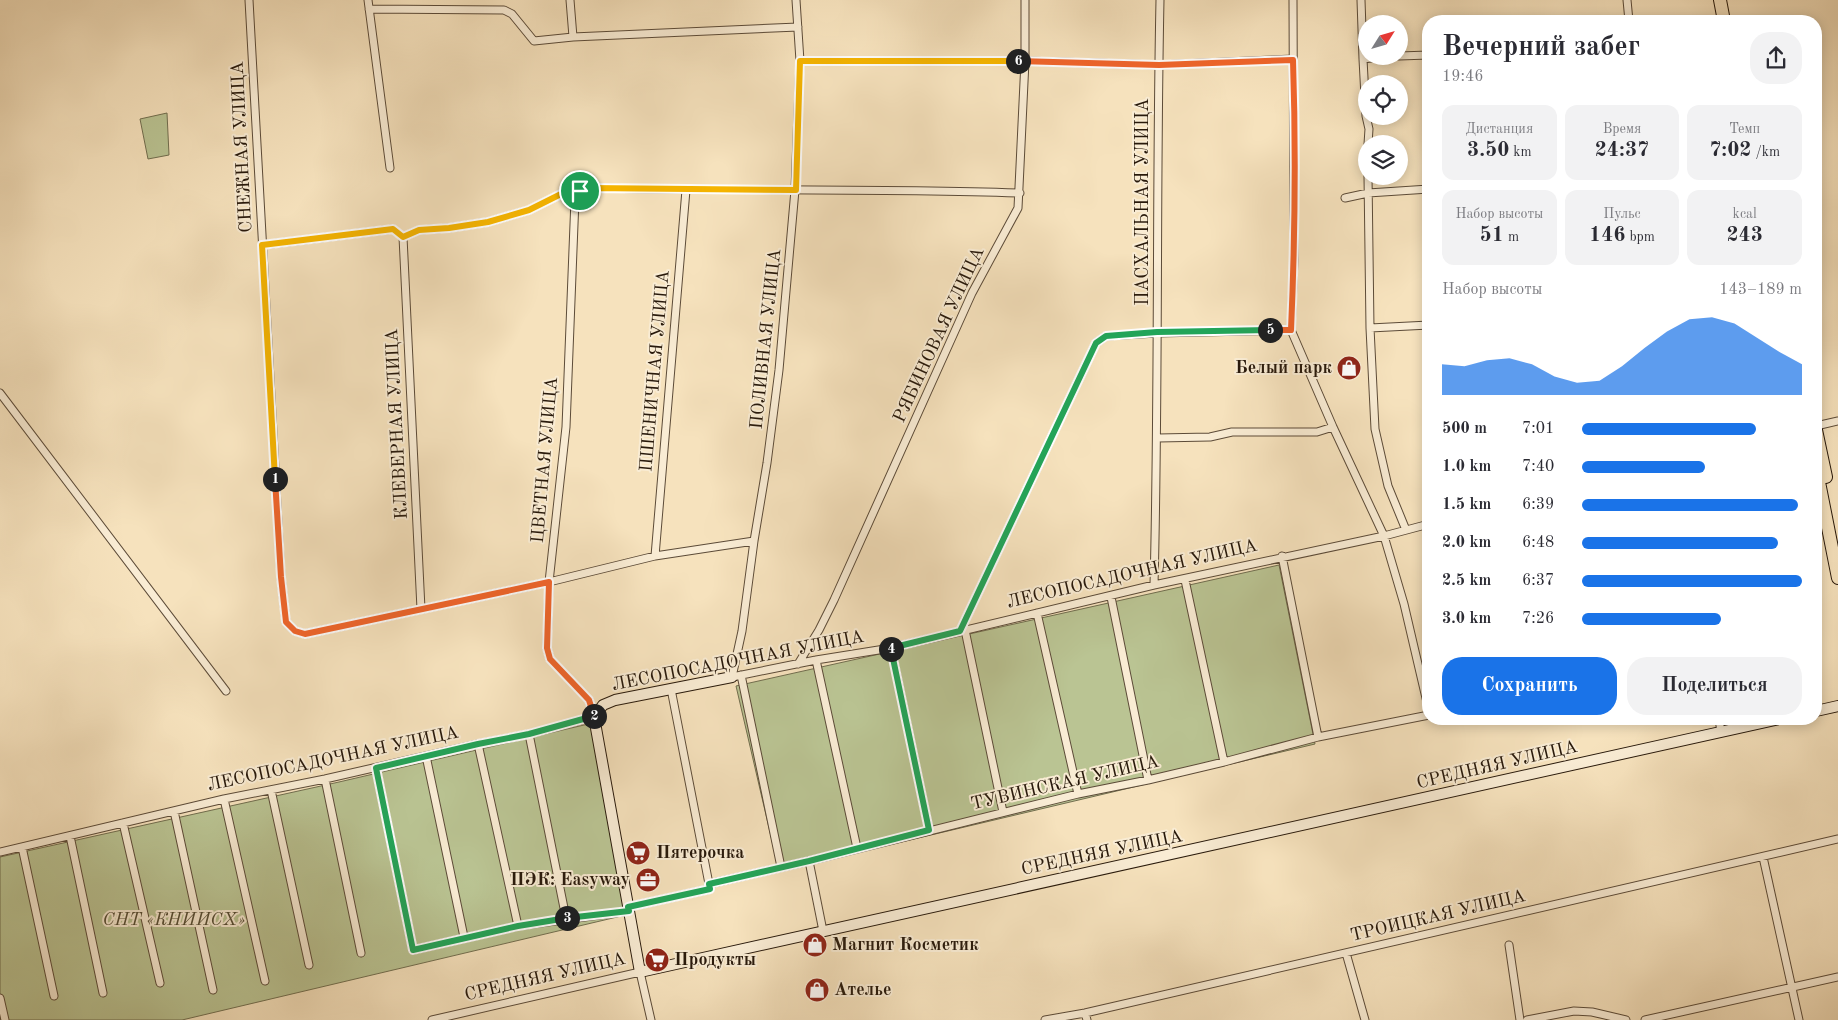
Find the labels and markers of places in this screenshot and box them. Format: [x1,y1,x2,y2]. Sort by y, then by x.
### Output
pin: 6 [1006,48,1030,74]
pin [559,170,601,212]
pin: 5 [1258,318,1282,342]
shop icon: Белый парк [1336,355,1362,381]
place label: Белый парк [1235,359,1333,377]
pin: 1 [262,466,288,492]
pin: 4 [878,636,904,662]
pin: 2 [582,704,606,728]
supermarket icon: Пятерочка [625,840,651,866]
place label: Пятерочка [656,844,744,862]
office icon: ПЭК: Easyway [635,867,661,893]
place label: ПЭК: Easyway [510,871,630,889]
pin: 3 [554,906,580,930]
shop icon: Магнит Косметик [802,932,828,958]
place label: Магнит Косметик [832,936,979,954]
supermarket icon: Продукты [644,947,670,973]
place label: Продукты [674,951,756,969]
shop icon: Ателье [804,977,830,1003]
place label: Ателье [834,981,891,999]

